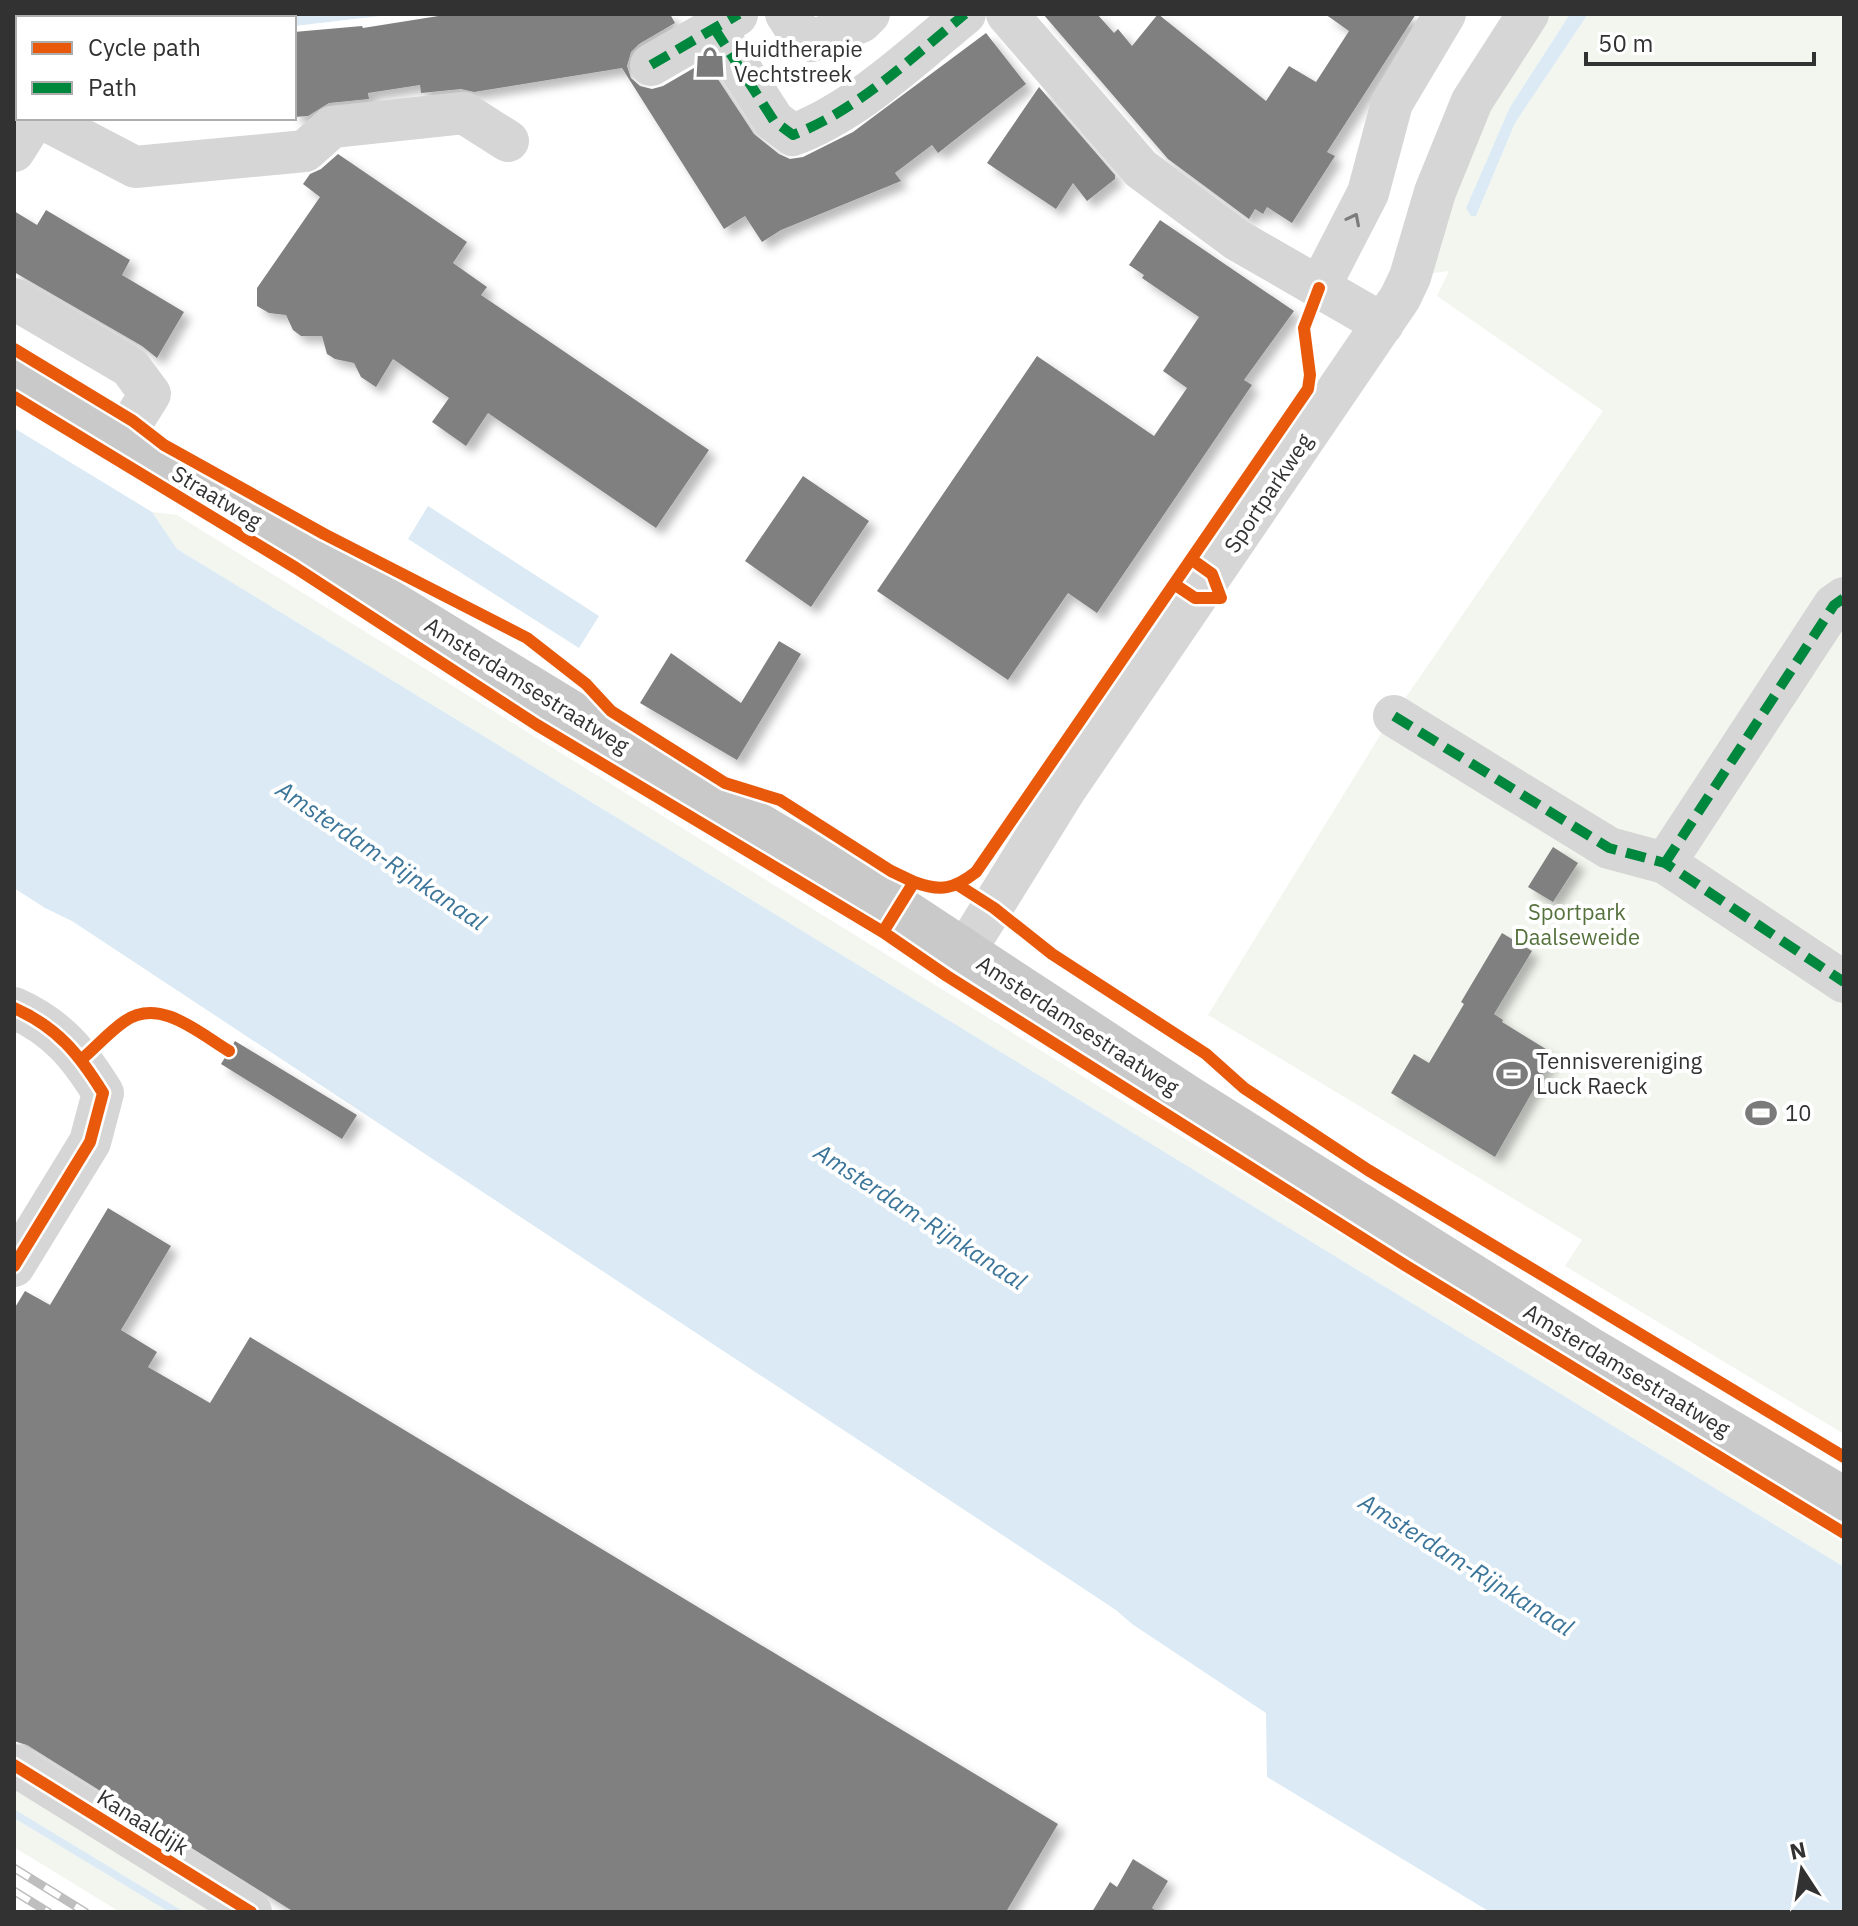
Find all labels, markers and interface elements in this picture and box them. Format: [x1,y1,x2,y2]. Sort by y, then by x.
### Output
legend [16,16,296,120]
scale bar [1586,16,1814,66]
text: 50 m [1598,27,1653,59]
text: Cycle path [88,31,201,63]
place label: Huidtherapie Vechtstreek [734,34,863,88]
shop icon: Huidtherapie Vechtstreek [693,45,727,79]
text: Path [88,71,137,103]
one-way arrow [1345,212,1360,227]
street label: Sportparkweg [1217,427,1319,558]
street label: Straatweg [167,458,268,535]
street label: Amsterdamsestraatweg [420,610,635,760]
water label: Amsterdam-Rijnkanaal [269,772,493,938]
park label: Sportpark Daalseweide [1514,897,1640,951]
street label: Amsterdamsestraatweg [971,948,1185,1101]
place label: Tennisvereniging Luck Raeck [1536,1046,1703,1100]
sports icon: Tennisvereniging Luck Raeck [1495,1057,1529,1091]
sports icon: 10 [1744,1096,1778,1130]
place label: 10 [1785,1098,1811,1127]
water label: Amsterdam-Rijnkanaal [807,1135,1033,1297]
street label: Amsterdamsestraatweg [1519,1296,1736,1443]
water label: Amsterdam-Rijnkanaal [1353,1485,1580,1643]
street label: Kanaaldijk [92,1782,195,1861]
north arrow [1762,1830,1842,1910]
text: N [1787,1834,1809,1866]

